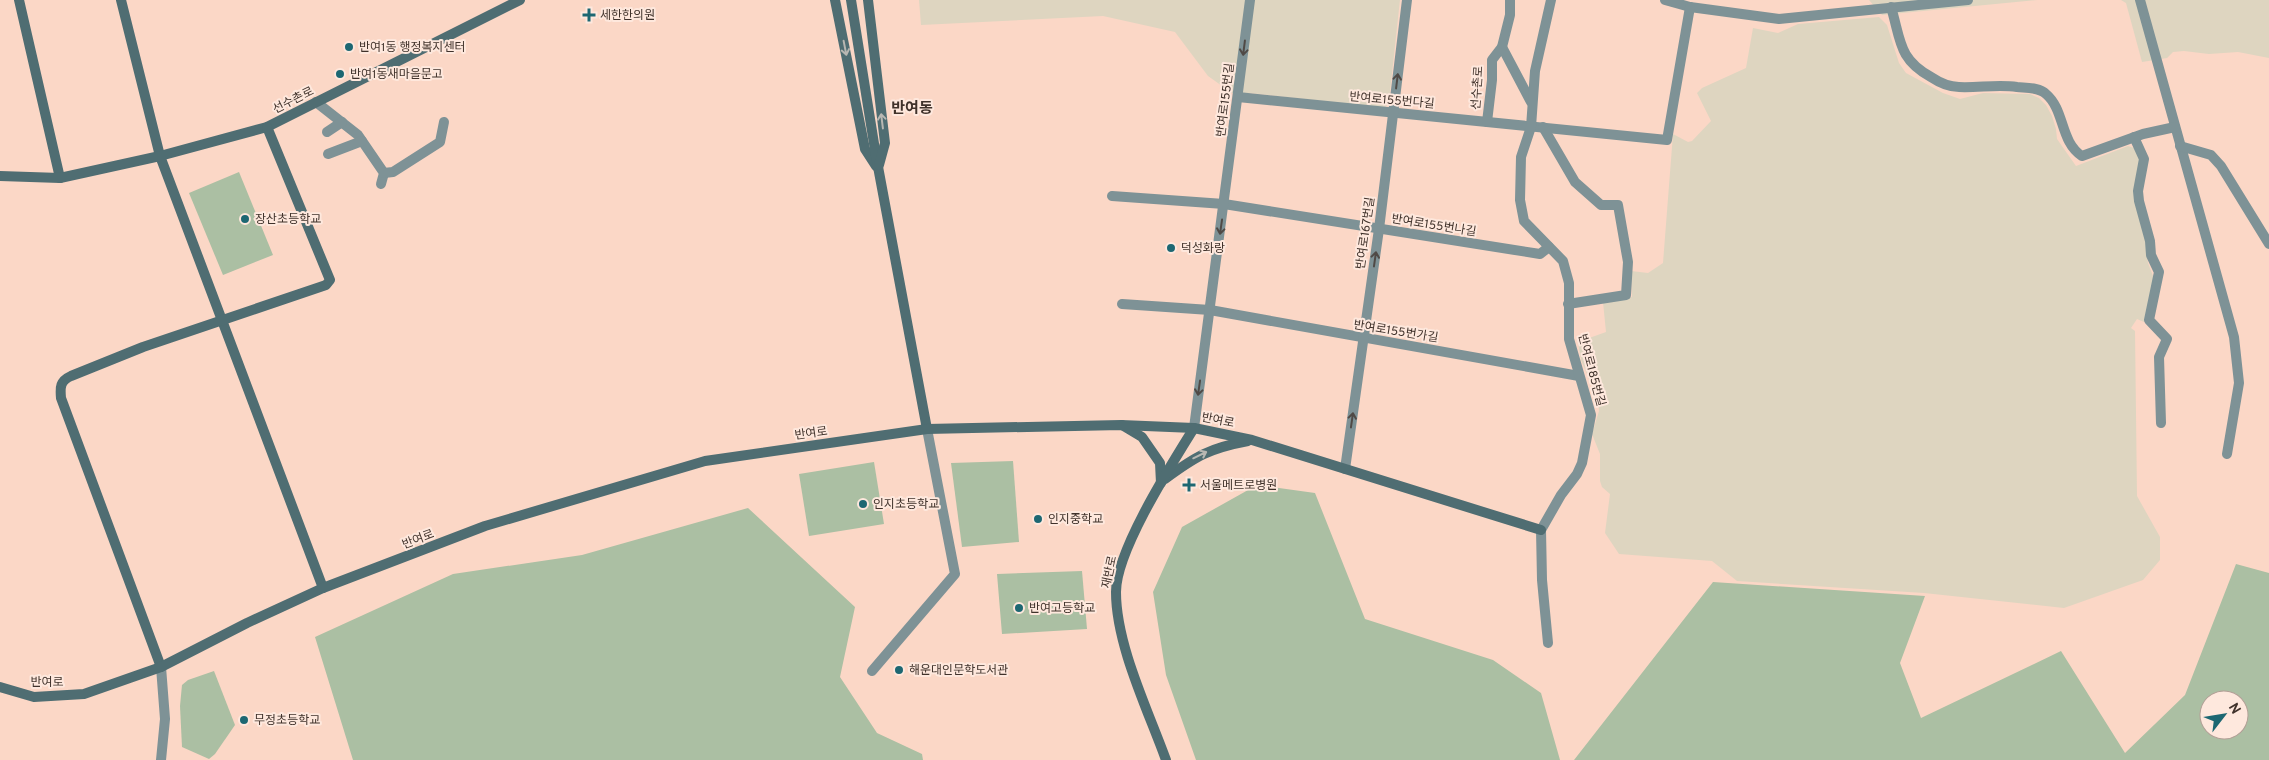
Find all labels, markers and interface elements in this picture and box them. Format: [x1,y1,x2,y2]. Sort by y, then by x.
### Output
marker: 세한한의원 [582,8,596,22]
place label: 세한한의원 [600,8,655,24]
one-way arrow [840,39,850,55]
place label: 반여1동 행정복지센터 [359,40,466,56]
one-way arrow [1239,40,1249,56]
marker: 반여1동 행정복지센터 [343,41,355,53]
street label: 반여로155번길 [1214,62,1238,138]
street label: 선수촌로 [1468,65,1488,111]
place label: 반여1동새마을문고 [350,67,443,83]
marker: 반여1동새마을문고 [334,68,346,80]
one-way arrow [1392,73,1402,89]
street label: 선수촌로 [270,84,317,118]
street label: 반여로155번다길 [1349,89,1435,113]
district label: 반여동 [891,100,933,119]
one-way arrow [877,113,887,129]
street label: 반여로167번길 [1353,196,1379,270]
street label: 반여로155번나길 [1390,211,1477,241]
place label: 장산초등학교 [255,212,321,228]
marker: 장산초등학교 [239,213,251,225]
one-way arrow [1215,219,1225,235]
place label: 덕성화랑 [1181,241,1225,257]
marker: 덕성화랑 [1165,242,1177,254]
one-way arrow [1370,252,1380,268]
street label: 반여로155번가길 [1352,317,1439,347]
street label: 반여로185번길 [1574,332,1608,408]
one-way arrow [1194,380,1204,396]
street label: 반여로 [1200,410,1236,432]
one-way arrow [1347,413,1357,429]
street label: 반여로 [794,424,829,444]
one-way arrow [1192,450,1207,459]
marker: 서울메트로병원 [1182,478,1196,492]
place label: 서울메트로병원 [1200,478,1277,494]
place label: 인지초등학교 [873,497,939,513]
marker: 인지초등학교 [857,498,869,510]
place label: 인지중학교 [1048,512,1103,528]
marker: 인지중학교 [1032,513,1044,525]
street label: 반여로 [400,527,437,553]
street label: 재반로 [1099,554,1121,590]
place label: 반여고등학교 [1029,601,1095,617]
marker: 반여고등학교 [1013,602,1025,614]
place label: 해운대인문학도서관 [909,663,1008,679]
marker: 해운대인문학도서관 [893,664,905,676]
street label: 반여로 [30,675,64,691]
north arrow [2199,690,2249,740]
text: N [2224,700,2244,718]
place label: 무정초등학교 [254,713,320,729]
marker: 무정초등학교 [238,714,250,726]

